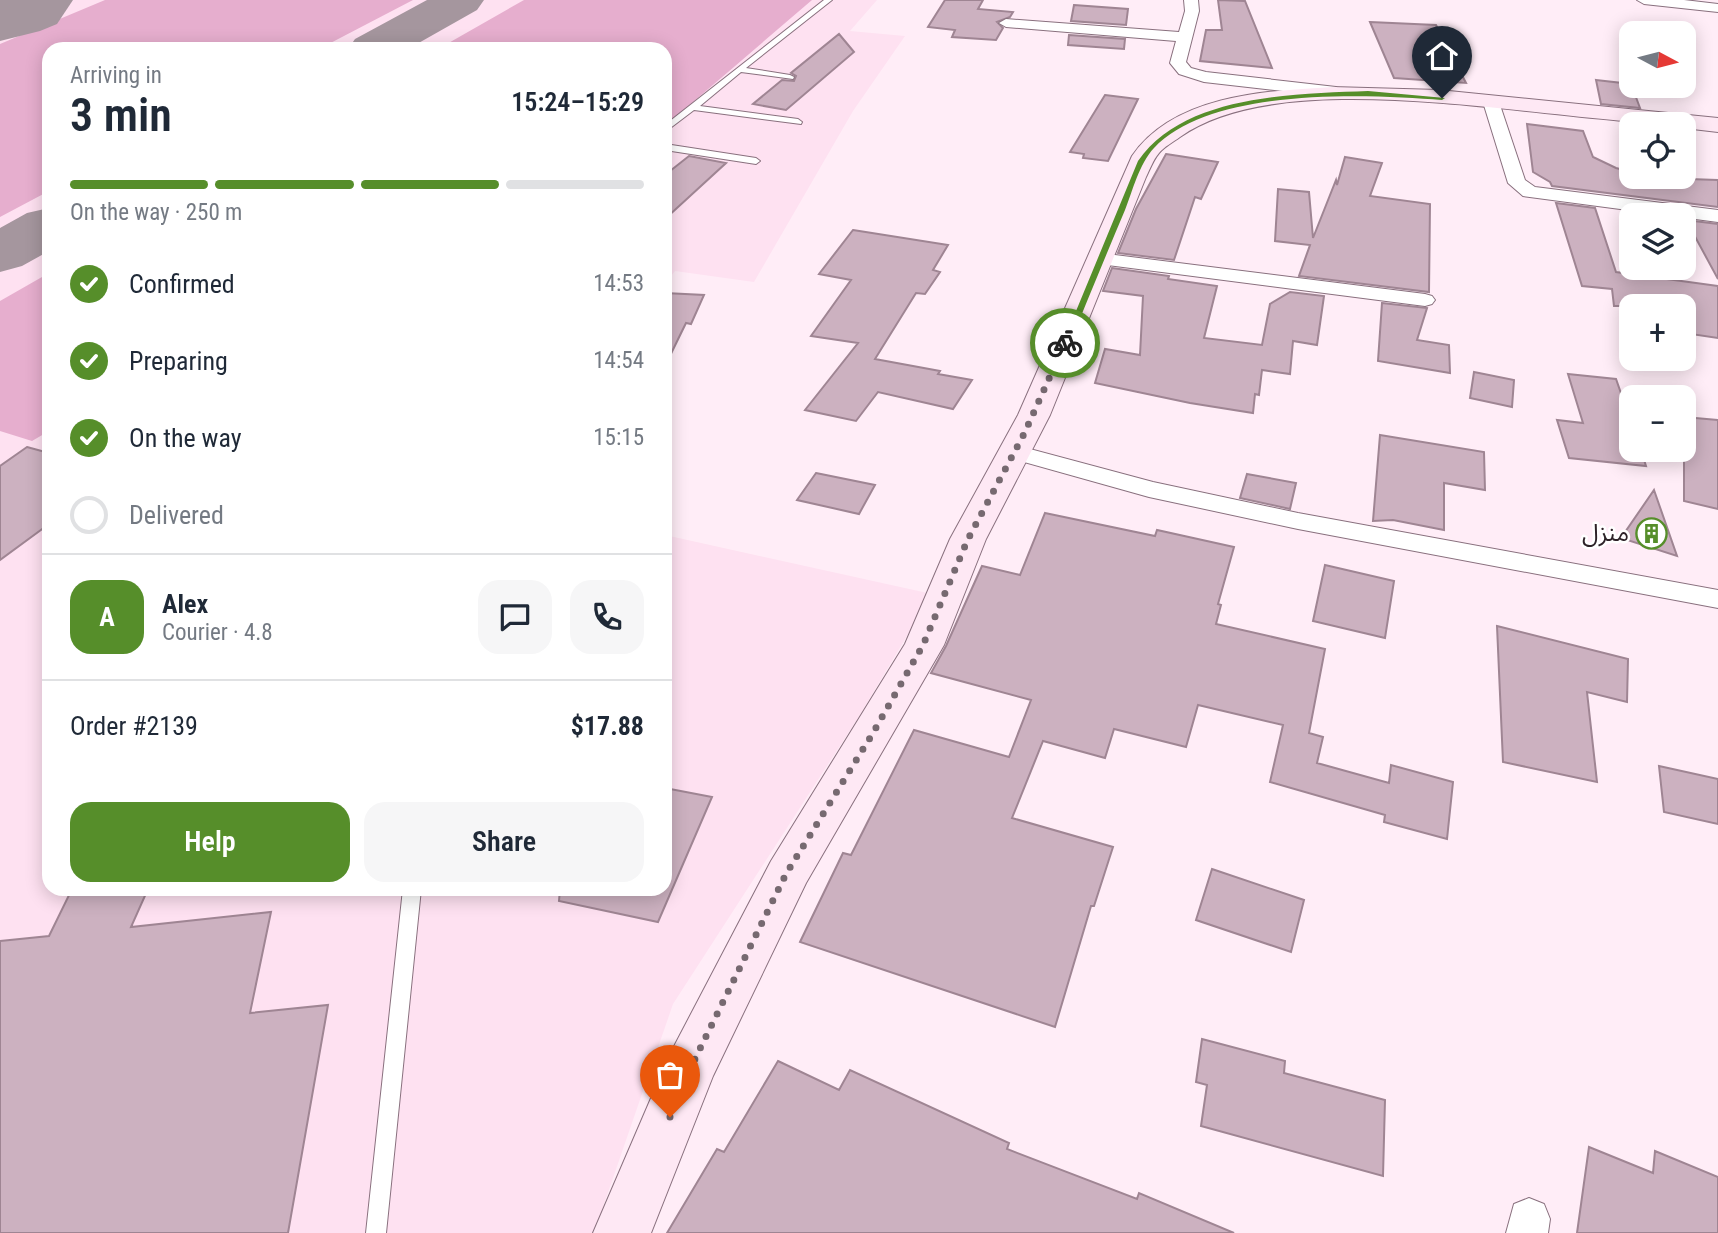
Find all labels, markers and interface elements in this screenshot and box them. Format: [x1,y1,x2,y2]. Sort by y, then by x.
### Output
north arrow [1619,21,1696,98]
map controls [1619,21,1696,462]
pin [1412,26,1472,98]
icon: home [1423,37,1461,75]
text: Arriving in [70,62,162,89]
text: 15:24–15:29 [511,87,644,117]
text: 3 min [70,88,172,142]
button: locate [1619,112,1696,189]
text: On the way · 250 m [70,199,242,226]
button: layers [1619,203,1696,280]
icon: check [70,265,108,303]
text: Confirmed [129,269,235,299]
text: 14:53 [593,270,644,297]
button: + [1619,294,1696,371]
courier [1030,308,1100,378]
icon: bike [1046,324,1084,362]
icon: check [70,342,108,380]
text: Preparing [129,346,228,376]
text: 14:54 [593,347,644,374]
button: − [1619,385,1696,462]
icon: check [70,419,108,457]
text: On the way [129,423,242,453]
text: 15:15 [593,424,644,451]
text: Delivered [129,500,224,530]
building icon: منزل [1635,516,1669,550]
place label: منزل [1582,519,1629,547]
button: chat [478,580,552,654]
button: phone [570,580,644,654]
text: Alex [162,589,208,619]
text: A [99,602,115,632]
text: Courier · 4.8 [162,619,273,646]
text: Order #2139 [70,711,198,741]
text: $17.88 [571,711,644,741]
button: Help [70,802,350,882]
button: Share [364,802,644,882]
pin [640,1045,700,1117]
icon: bag [651,1056,689,1094]

